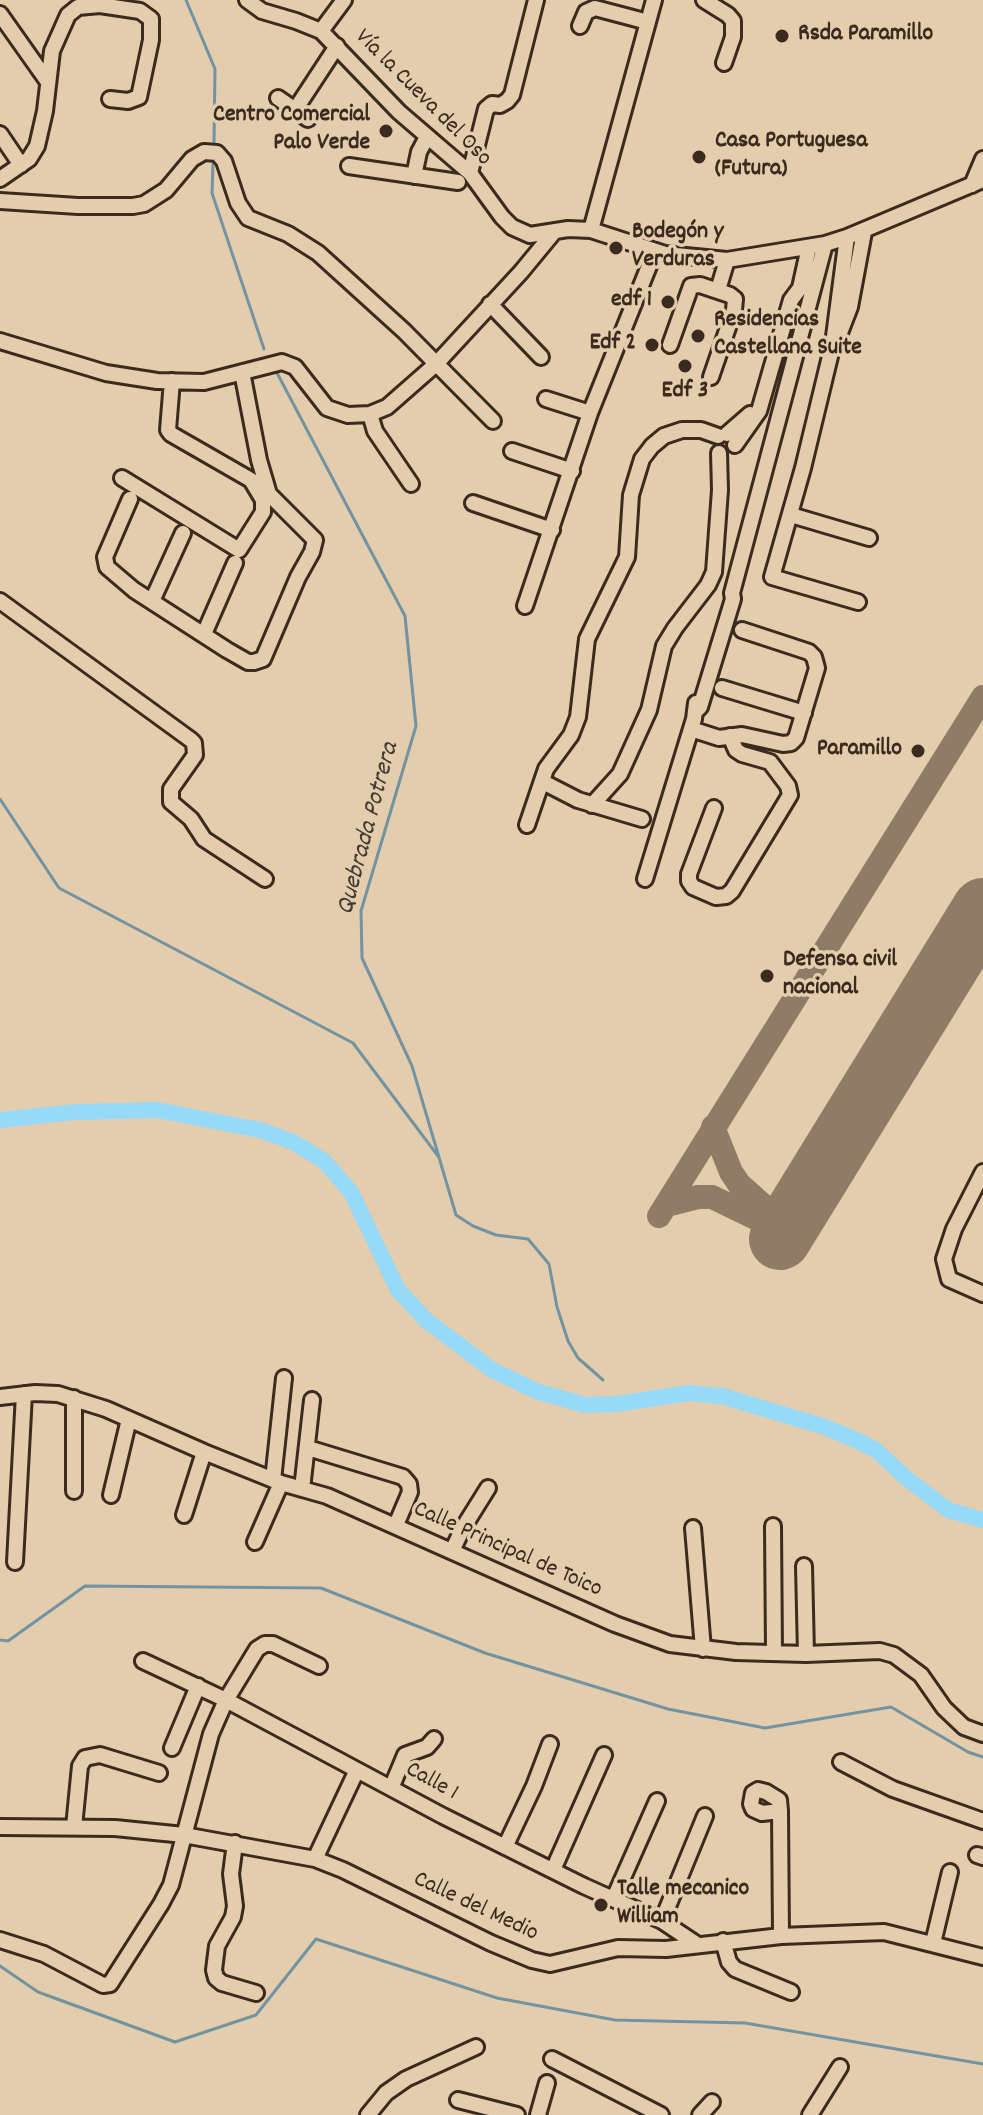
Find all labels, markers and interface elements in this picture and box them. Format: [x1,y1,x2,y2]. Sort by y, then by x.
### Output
place label: Rsda Paramillo [798,22,933,50]
street label: Vía la Cueva del Oso [347,24,497,174]
marker: Rsda Paramillo [773,27,791,45]
place label: Centro Comercial Palo Verde [213,103,370,159]
marker: Centro Comercial Palo Verde [377,122,395,140]
place label: Casa Portuguesa (Futura) [715,129,867,185]
marker: Casa Portuguesa (Futura) [690,148,708,166]
place label: Bodegón y Verduras [632,220,723,276]
marker: Bodegón y Verduras [607,239,625,257]
place label: edf 1 [611,288,652,316]
marker: edf 1 [659,293,677,311]
place label: Residencias Castellana Suite [714,308,862,364]
marker: Residencias Castellana Suite [689,327,707,345]
place label: Edf 2 [589,331,636,359]
marker: Edf 2 [643,336,661,354]
marker: Edf 3 [676,357,694,375]
place label: Edf 3 [662,379,708,407]
place label: Paramillo [817,737,902,765]
water label: Quebrada Potrera [332,739,408,919]
marker: Paramillo [909,742,927,760]
place label: Defensa civil nacional [783,948,897,1004]
marker: Defensa civil nacional [758,967,776,985]
street label: Calle Principal de Toico [408,1496,606,1606]
street label: Calle 1 [400,1757,462,1809]
street label: Calle del Medio [408,1867,542,1949]
place label: Talle mecanico William [617,1877,749,1933]
marker: Talle mecanico William [592,1896,610,1914]

